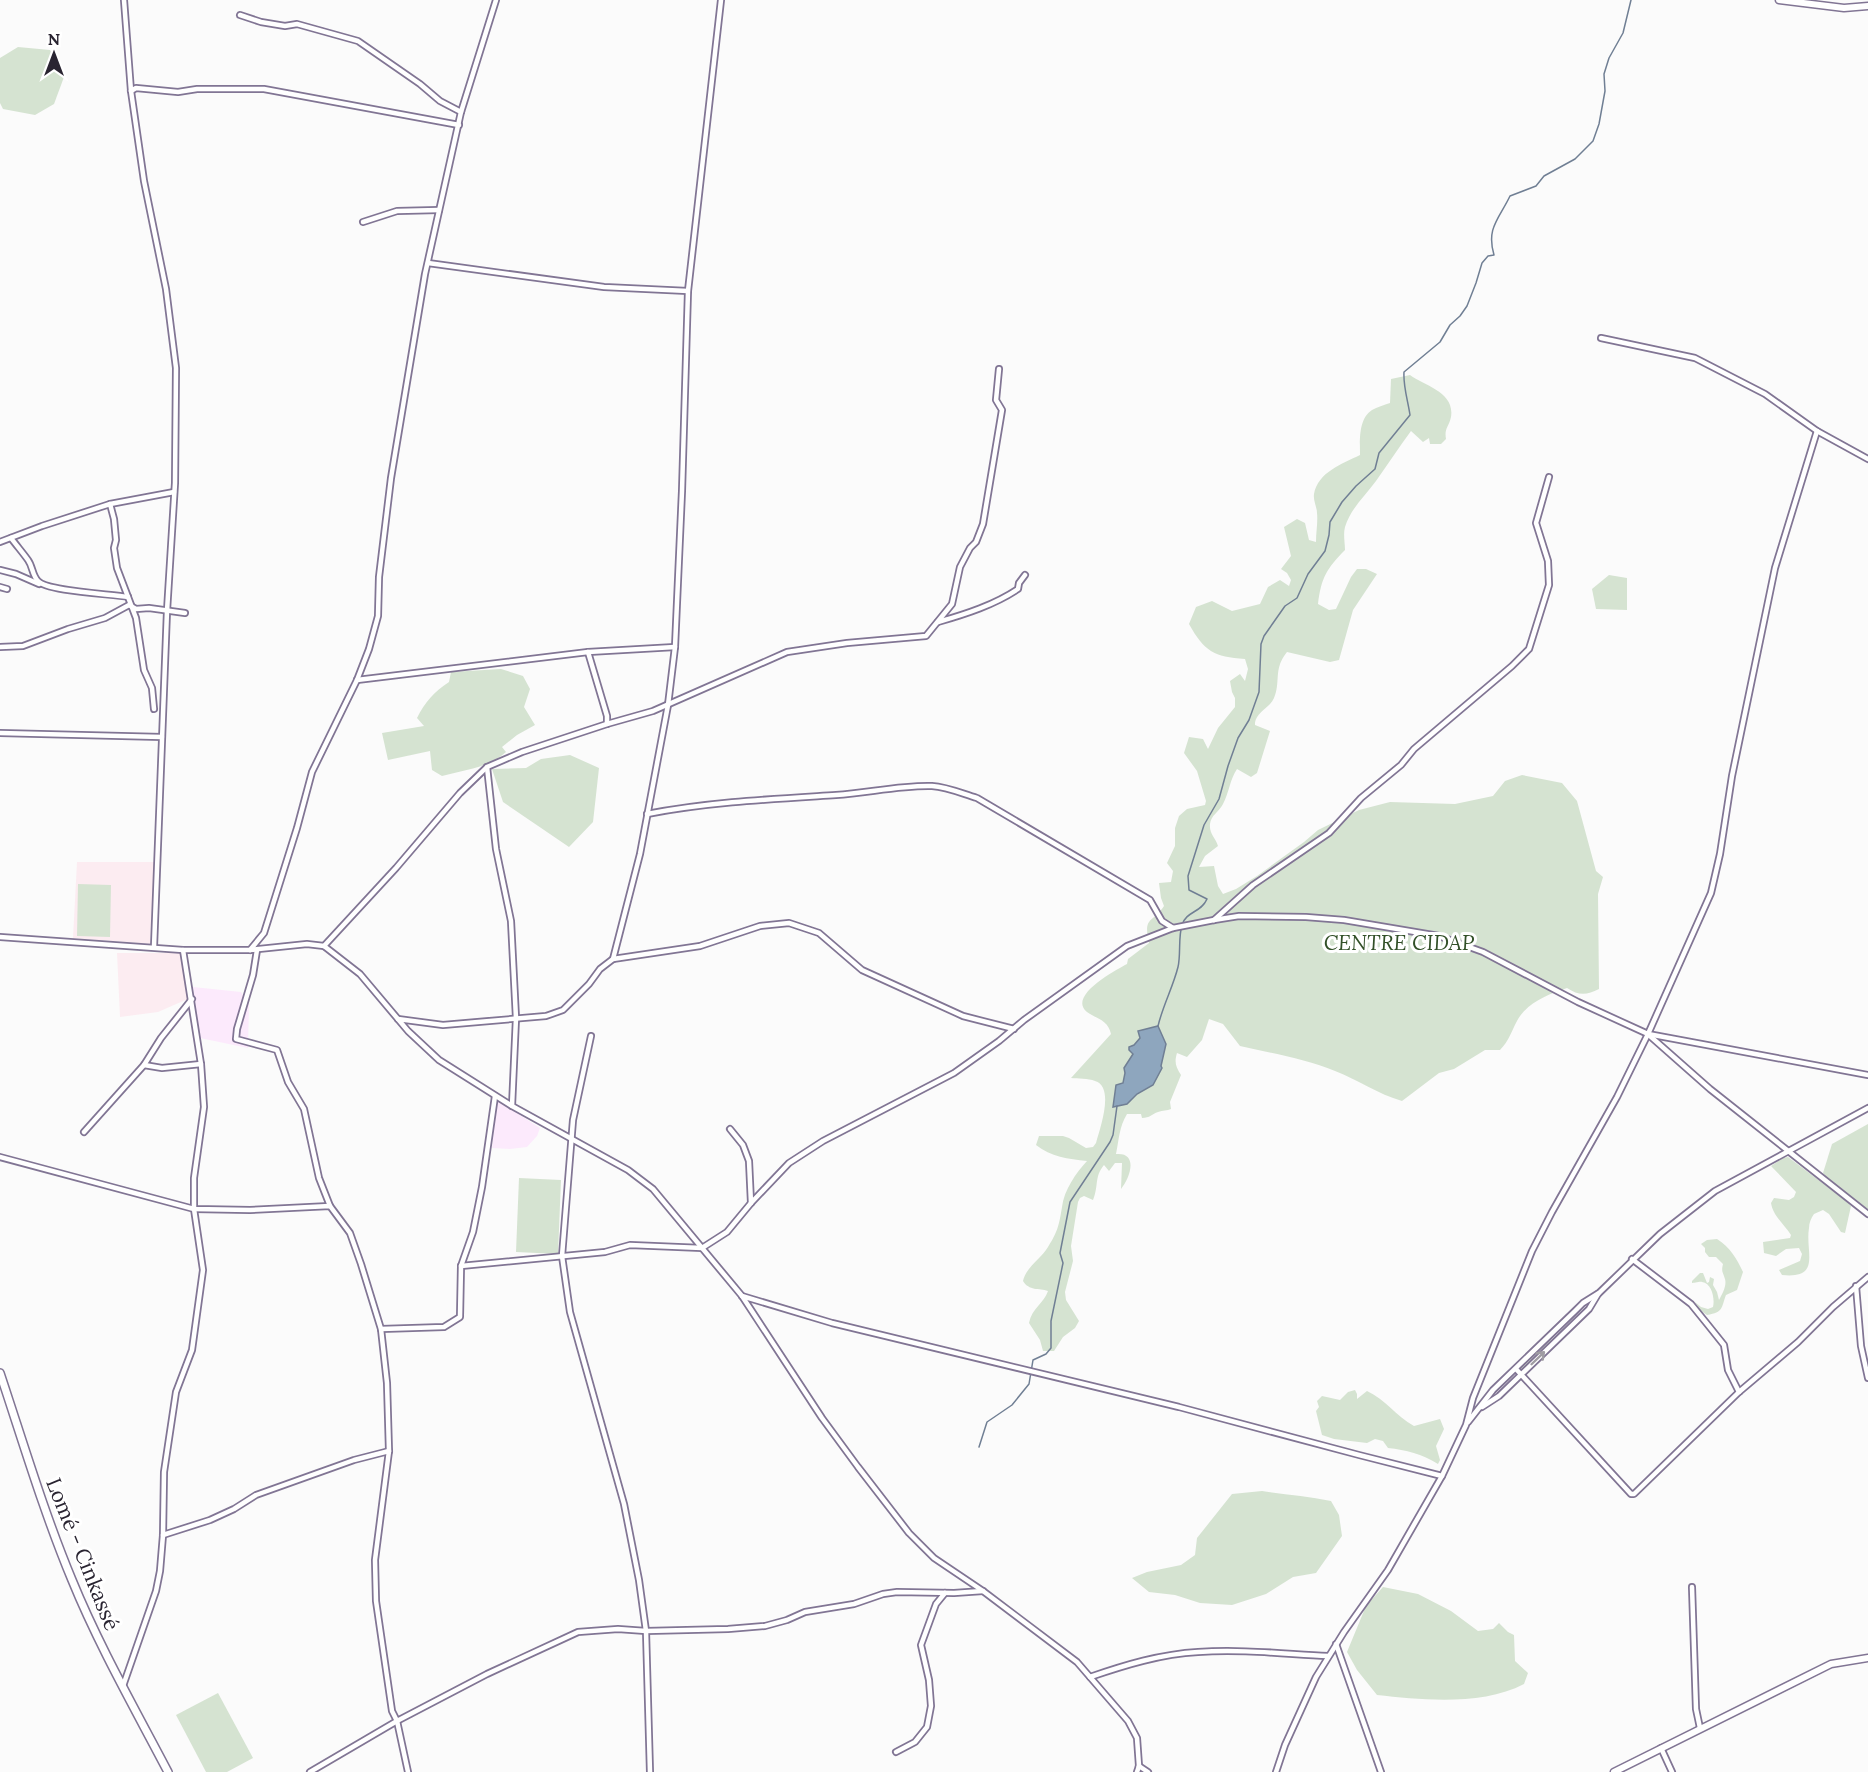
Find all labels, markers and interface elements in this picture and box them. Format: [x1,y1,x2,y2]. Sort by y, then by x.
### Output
north arrow [24,24,84,84]
text: N [48,29,60,49]
park label: CENTRE CIDAP [1324,929,1475,956]
one-way arrow [1531,1351,1546,1365]
street label: Lomé - Cinkassé [40,1474,126,1634]

